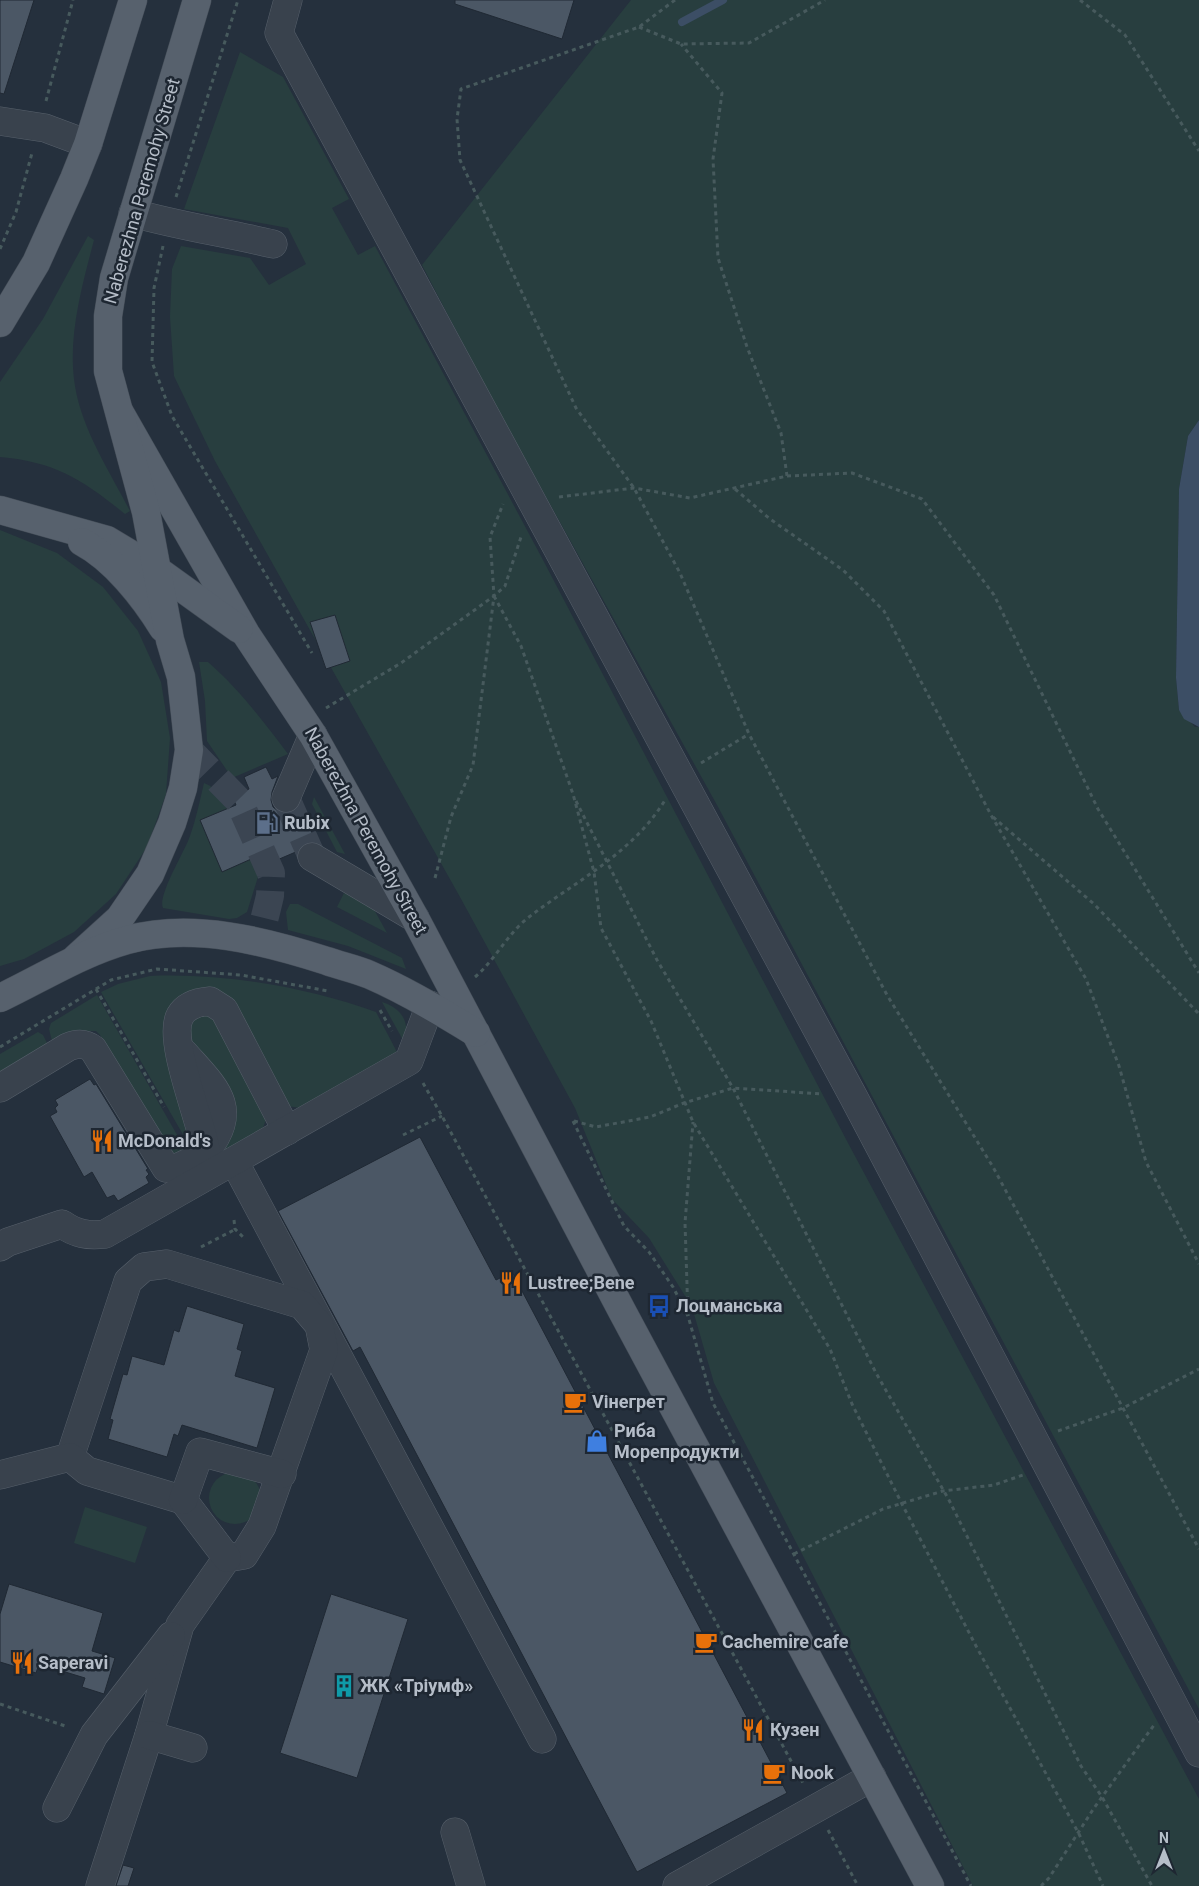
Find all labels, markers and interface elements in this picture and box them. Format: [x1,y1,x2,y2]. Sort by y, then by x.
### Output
street label: Naberezhna Peremohy Street [99,76,184,306]
street label: Naberezhna Peremohy Street [301,724,432,938]
fuel station icon: Rubix [254,810,280,836]
place label: Rubix [284,812,331,833]
restaurant icon: McDonald's [89,1128,115,1154]
place label: McDonald's [118,1130,211,1151]
restaurant icon: Lustree;Bene [498,1270,524,1296]
place label: Lustree;Bene [528,1272,635,1293]
bus stop icon: Лоцманська [646,1293,672,1319]
place label: Лоцманська [676,1295,783,1316]
cafe icon: Vінегрет [562,1389,588,1415]
place label: Vінегрет [592,1391,665,1412]
place label: Риба Морепродукти [614,1420,740,1462]
shop icon: Риба Морепродукти [584,1428,610,1454]
cafe icon: Cachemire cafe [693,1629,719,1655]
place label: Cachemire cafe [722,1631,849,1652]
restaurant icon: Saperavi [9,1650,35,1676]
place label: Saperavi [38,1652,108,1673]
building icon: ЖК «Тріумф» [331,1673,357,1699]
place label: ЖК «Тріумф» [360,1675,473,1696]
restaurant icon: Кузен [740,1717,766,1743]
place label: Кузен [770,1719,820,1740]
cafe icon: Nook [761,1760,787,1786]
place label: Nook [791,1762,834,1783]
north arrow [1139,1826,1189,1876]
text: N [1159,1830,1169,1846]

